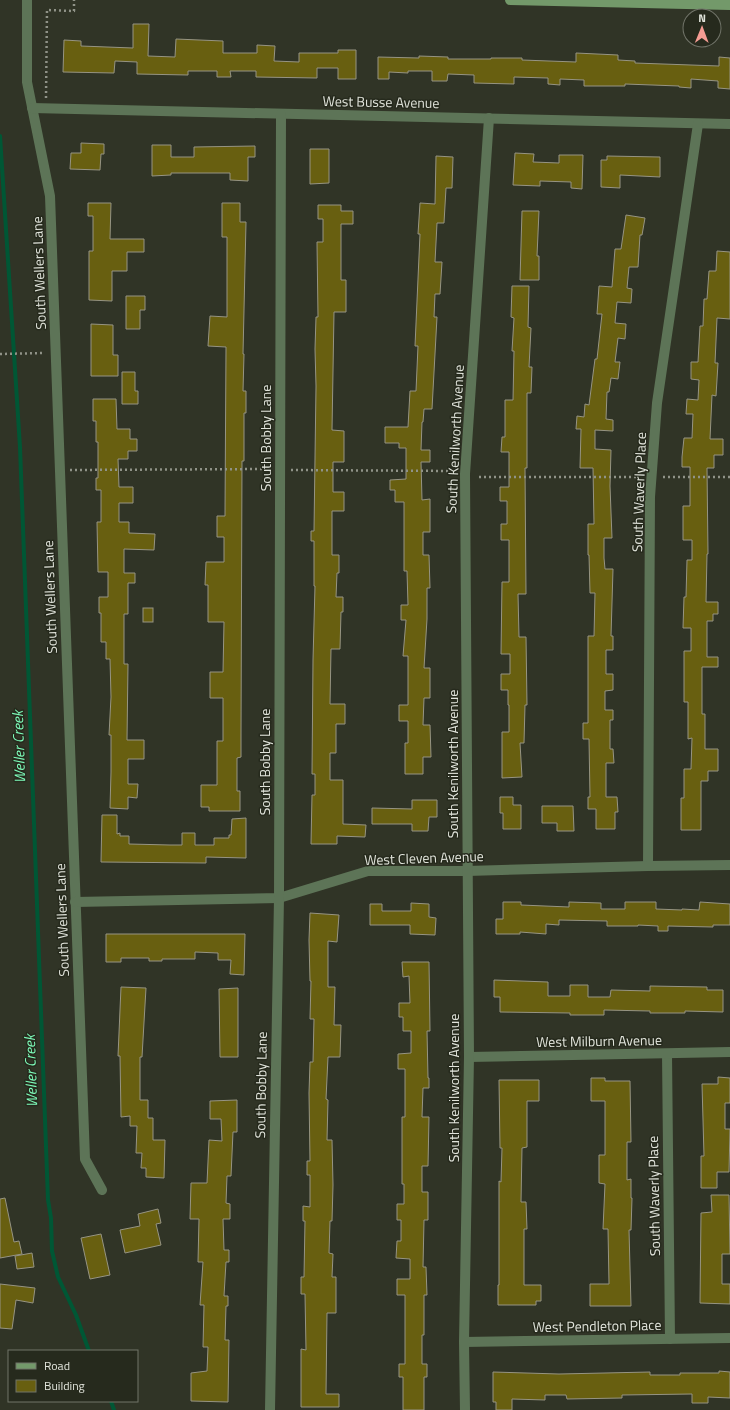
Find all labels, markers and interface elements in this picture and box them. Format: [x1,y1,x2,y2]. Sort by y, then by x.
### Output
north arrow [682,8,722,48]
text: N [698,10,706,26]
street label: West Busse Avenue [322,90,440,113]
street label: South Wellers Lane [26,216,51,330]
street label: South Kenilworth Avenue [440,364,469,514]
street label: South Bobby Lane [255,385,276,491]
street label: South Waverly Place [626,431,651,552]
street label: South Wellers Lane [37,540,62,654]
street label: South Kenilworth Avenue [442,690,463,838]
water label: Weller Creek [6,708,31,784]
street label: South Bobby Lane [254,709,275,815]
street label: West Cleven Avenue [364,845,484,870]
street label: South Wellers Lane [49,863,74,977]
street label: South Kenilworth Avenue [443,1014,464,1162]
street label: West Milburn Avenue [536,1029,662,1052]
street label: South Bobby Lane [249,1031,272,1139]
water label: Weller Creek [18,1032,43,1108]
street label: South Waverly Place [642,1136,665,1256]
street label: West Pendleton Place [532,1314,662,1337]
legend [8,1350,138,1402]
text: Road [44,1356,70,1375]
text: Building [44,1376,85,1395]

